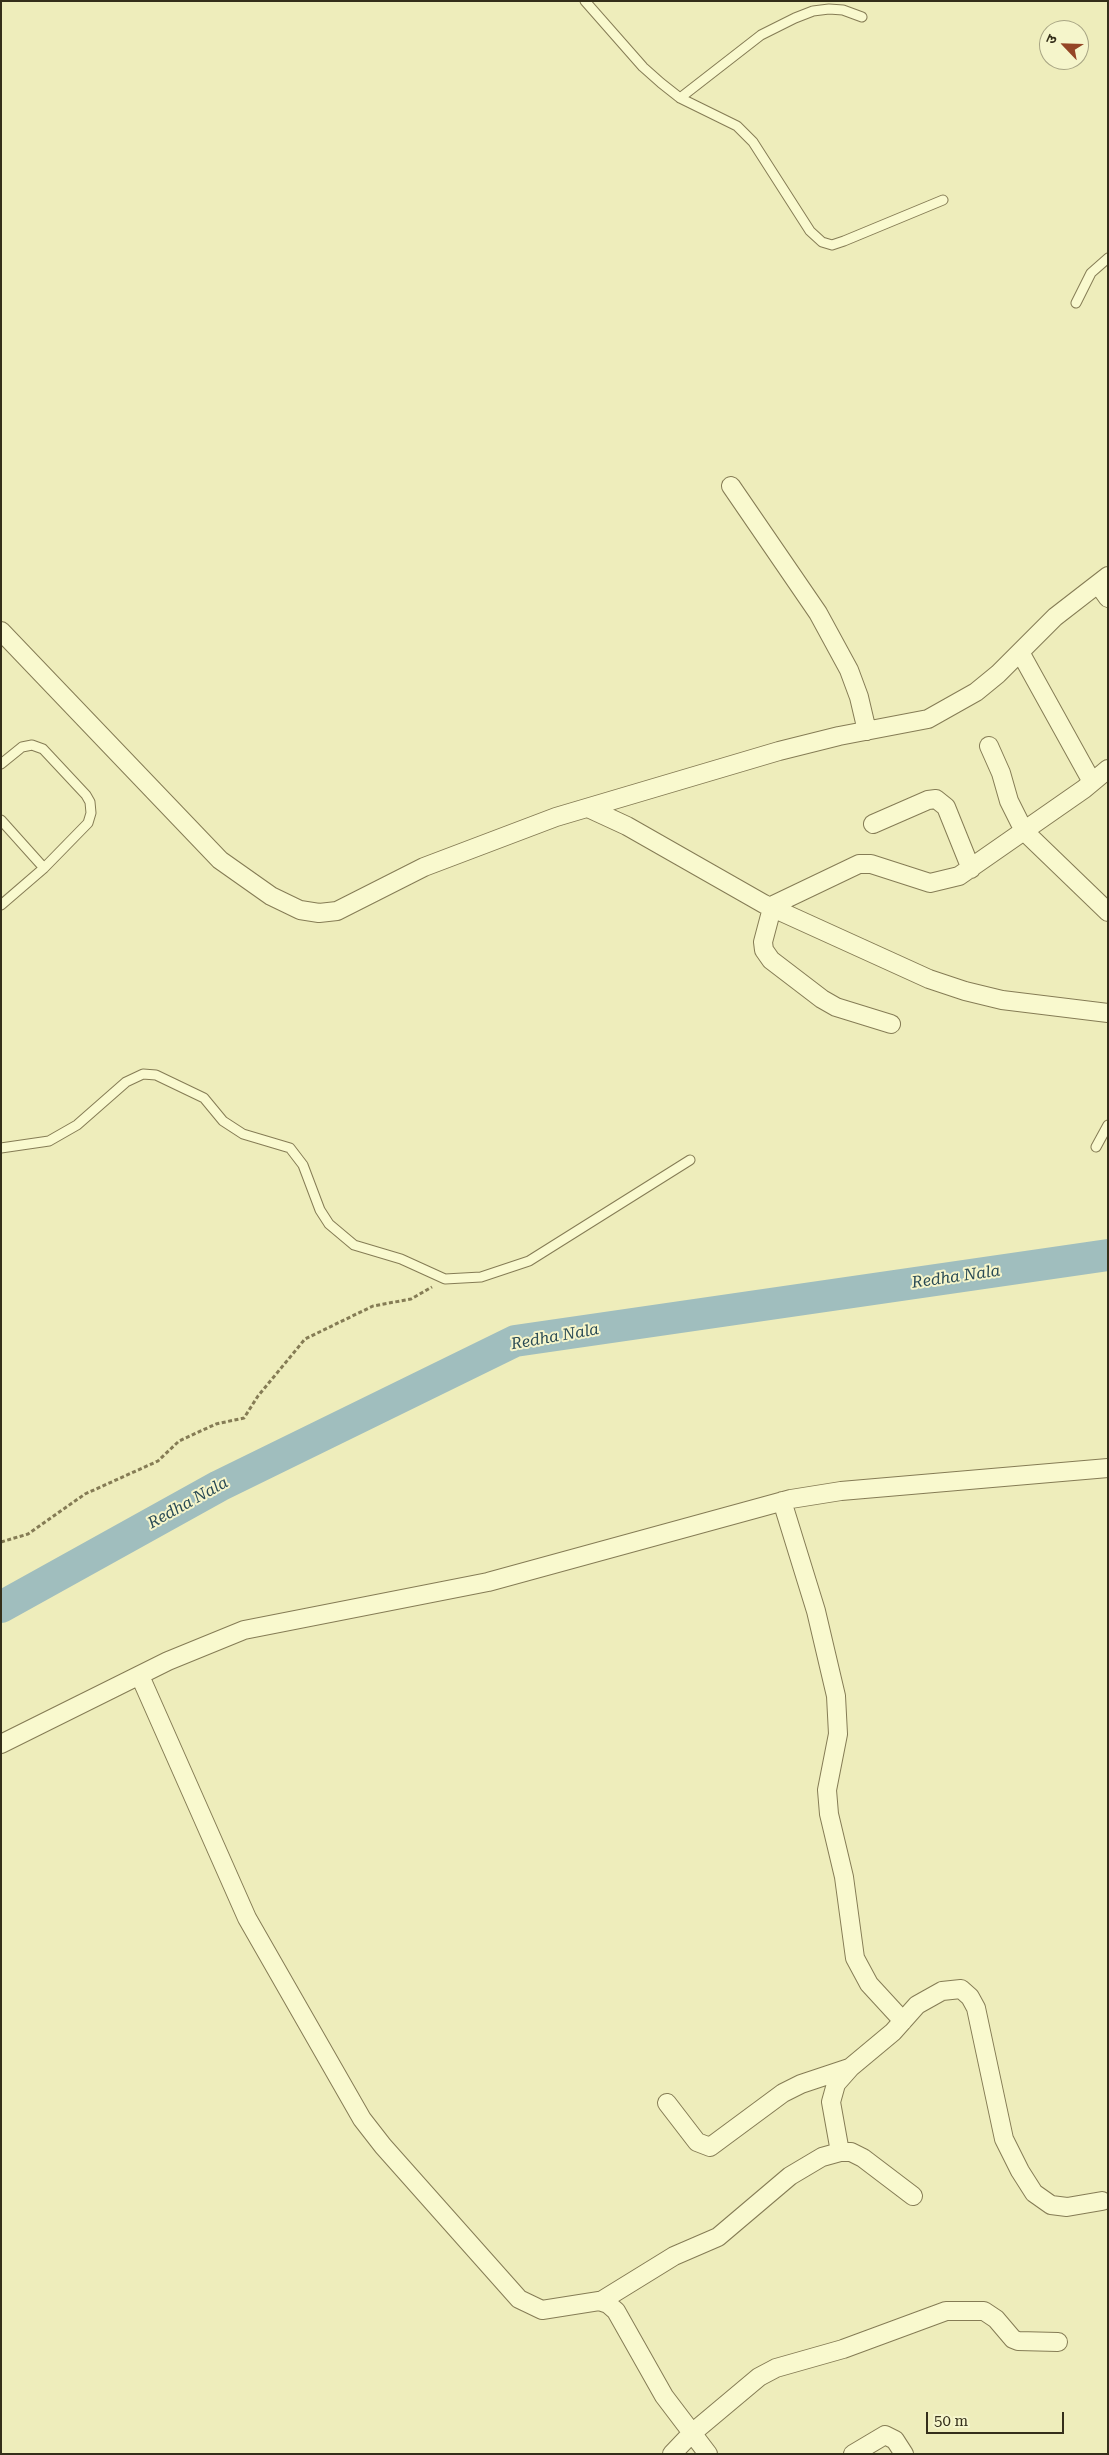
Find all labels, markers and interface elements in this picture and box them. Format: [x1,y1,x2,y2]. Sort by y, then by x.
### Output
north arrow [1039,20,1089,70]
text: उ [1042,32,1060,46]
water label: Redha Nala [911,1261,1001,1293]
water label: Redha Nala [510,1320,600,1354]
water label: Redha Nala [144,1473,232,1533]
scale bar [929,2402,1066,2434]
text: 50 m [934,2412,968,2430]

